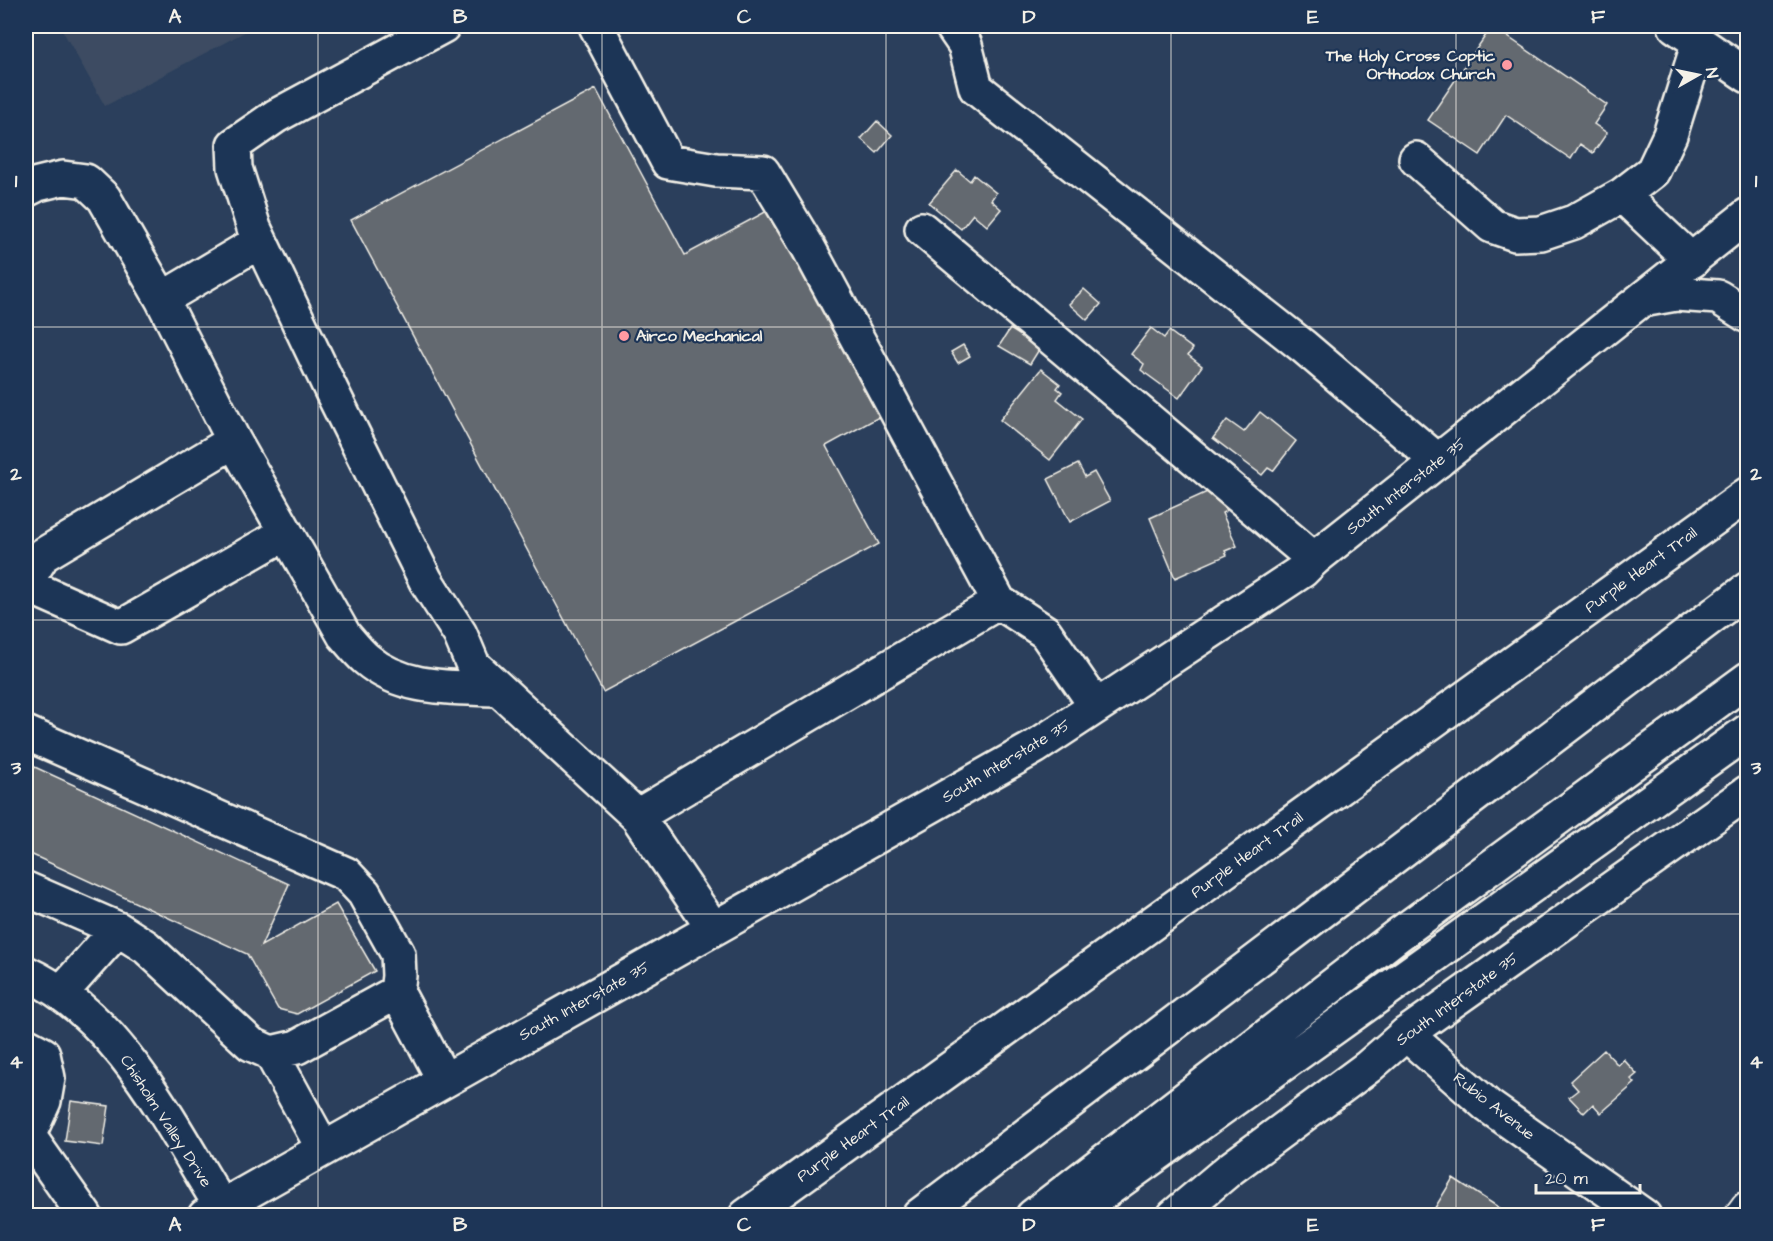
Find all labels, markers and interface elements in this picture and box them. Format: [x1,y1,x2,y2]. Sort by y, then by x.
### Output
text: A [169,3,182,31]
text: B [453,3,468,31]
text: C [737,3,752,31]
text: D [1023,3,1036,31]
text: E [1307,3,1319,31]
text: F [1591,3,1606,31]
place label: The Holy Cross Coptic Orthodox Church [1325,45,1496,85]
north arrow [1668,45,1728,105]
marker: The Holy Cross Coptic Orthodox Church [1500,58,1514,72]
text: N [1700,66,1723,79]
text: 1 [15,167,18,195]
text: 1 [1755,167,1758,195]
place label: Airco Mechanical [636,325,763,347]
marker: Airco Mechanical [617,329,631,343]
street label: South Interstate 35 [1342,432,1471,540]
text: 2 [9,460,22,488]
text: 2 [1749,460,1762,488]
street label: Purple Heart Trail [1580,522,1702,618]
street label: South Interstate 35 [938,714,1075,808]
text: 3 [10,754,22,782]
text: 3 [1750,754,1762,782]
street label: Purple Heart Trail [1186,807,1308,903]
street label: South Interstate 35 [1391,947,1523,1051]
street label: South Interstate 35 [515,956,654,1046]
text: 4 [9,1048,23,1076]
text: 4 [1749,1048,1763,1076]
street label: Chisholm Valley Drive [114,1051,217,1192]
street label: Rubio Avenue [1448,1067,1540,1145]
street label: Purple Heart Trail [792,1091,914,1187]
scale bar [1536,1157,1640,1195]
text: 20 m [1545,1166,1588,1191]
text: A [169,1211,182,1239]
text: B [453,1211,468,1239]
text: C [737,1211,752,1239]
text: D [1023,1211,1036,1239]
text: E [1307,1211,1319,1239]
text: F [1591,1211,1606,1239]

